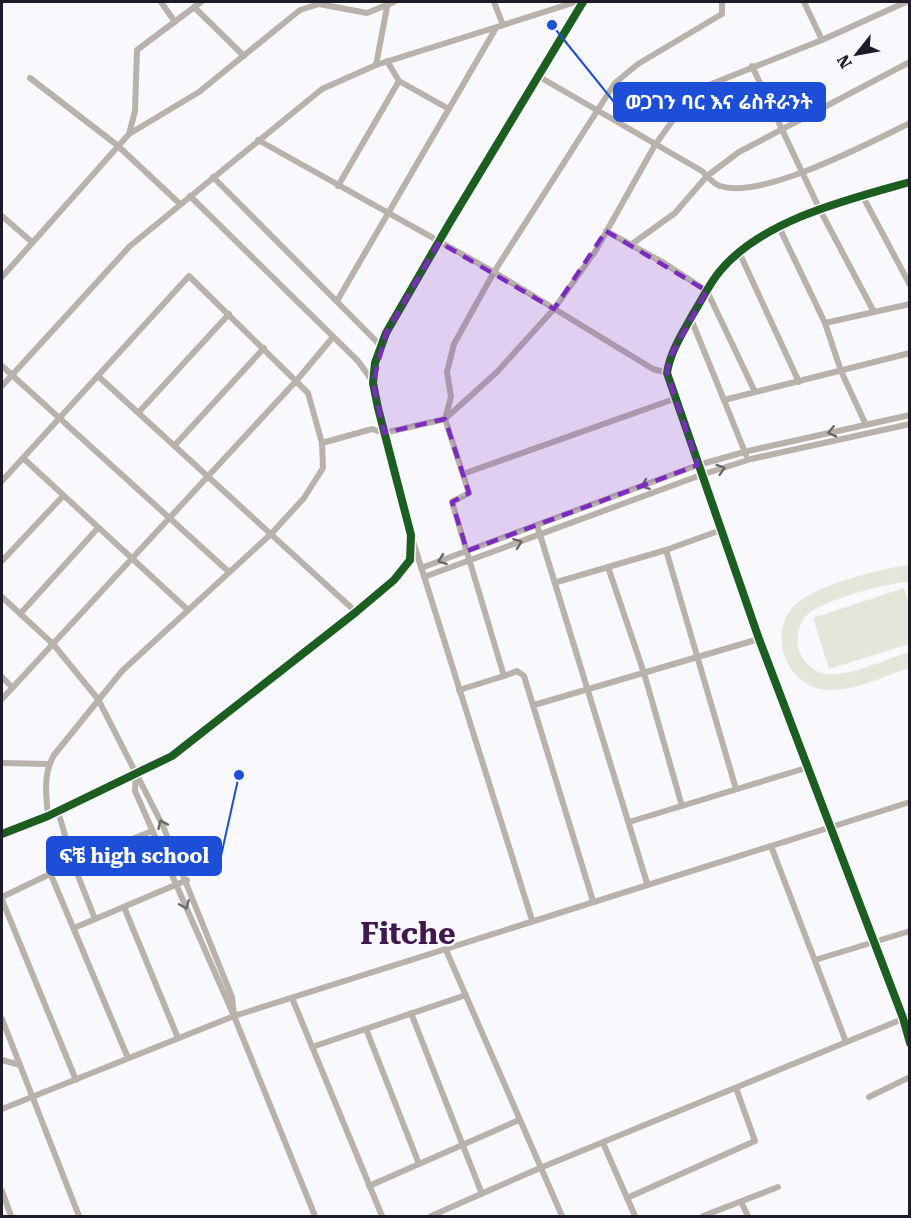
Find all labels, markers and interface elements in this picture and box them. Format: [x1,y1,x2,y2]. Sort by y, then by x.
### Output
north arrow [827,24,887,84]
text: N [833,51,856,72]
callout: ወጋገን ባር እና ሬስቶራንት [614,83,825,121]
text: ወጋገን ባር እና ሬስቶራንት [625,90,814,114]
one-way arrow [827,425,837,438]
one-way arrow [715,464,726,476]
one-way arrow [640,478,651,490]
one-way arrow [512,537,523,550]
one-way arrow [437,553,448,565]
one-way arrow [157,819,169,830]
callout: ፍቼ high school [47,837,221,875]
text: ፍቼ high school [59,844,209,868]
one-way arrow [178,898,190,909]
district label: Fitche [360,916,456,951]

